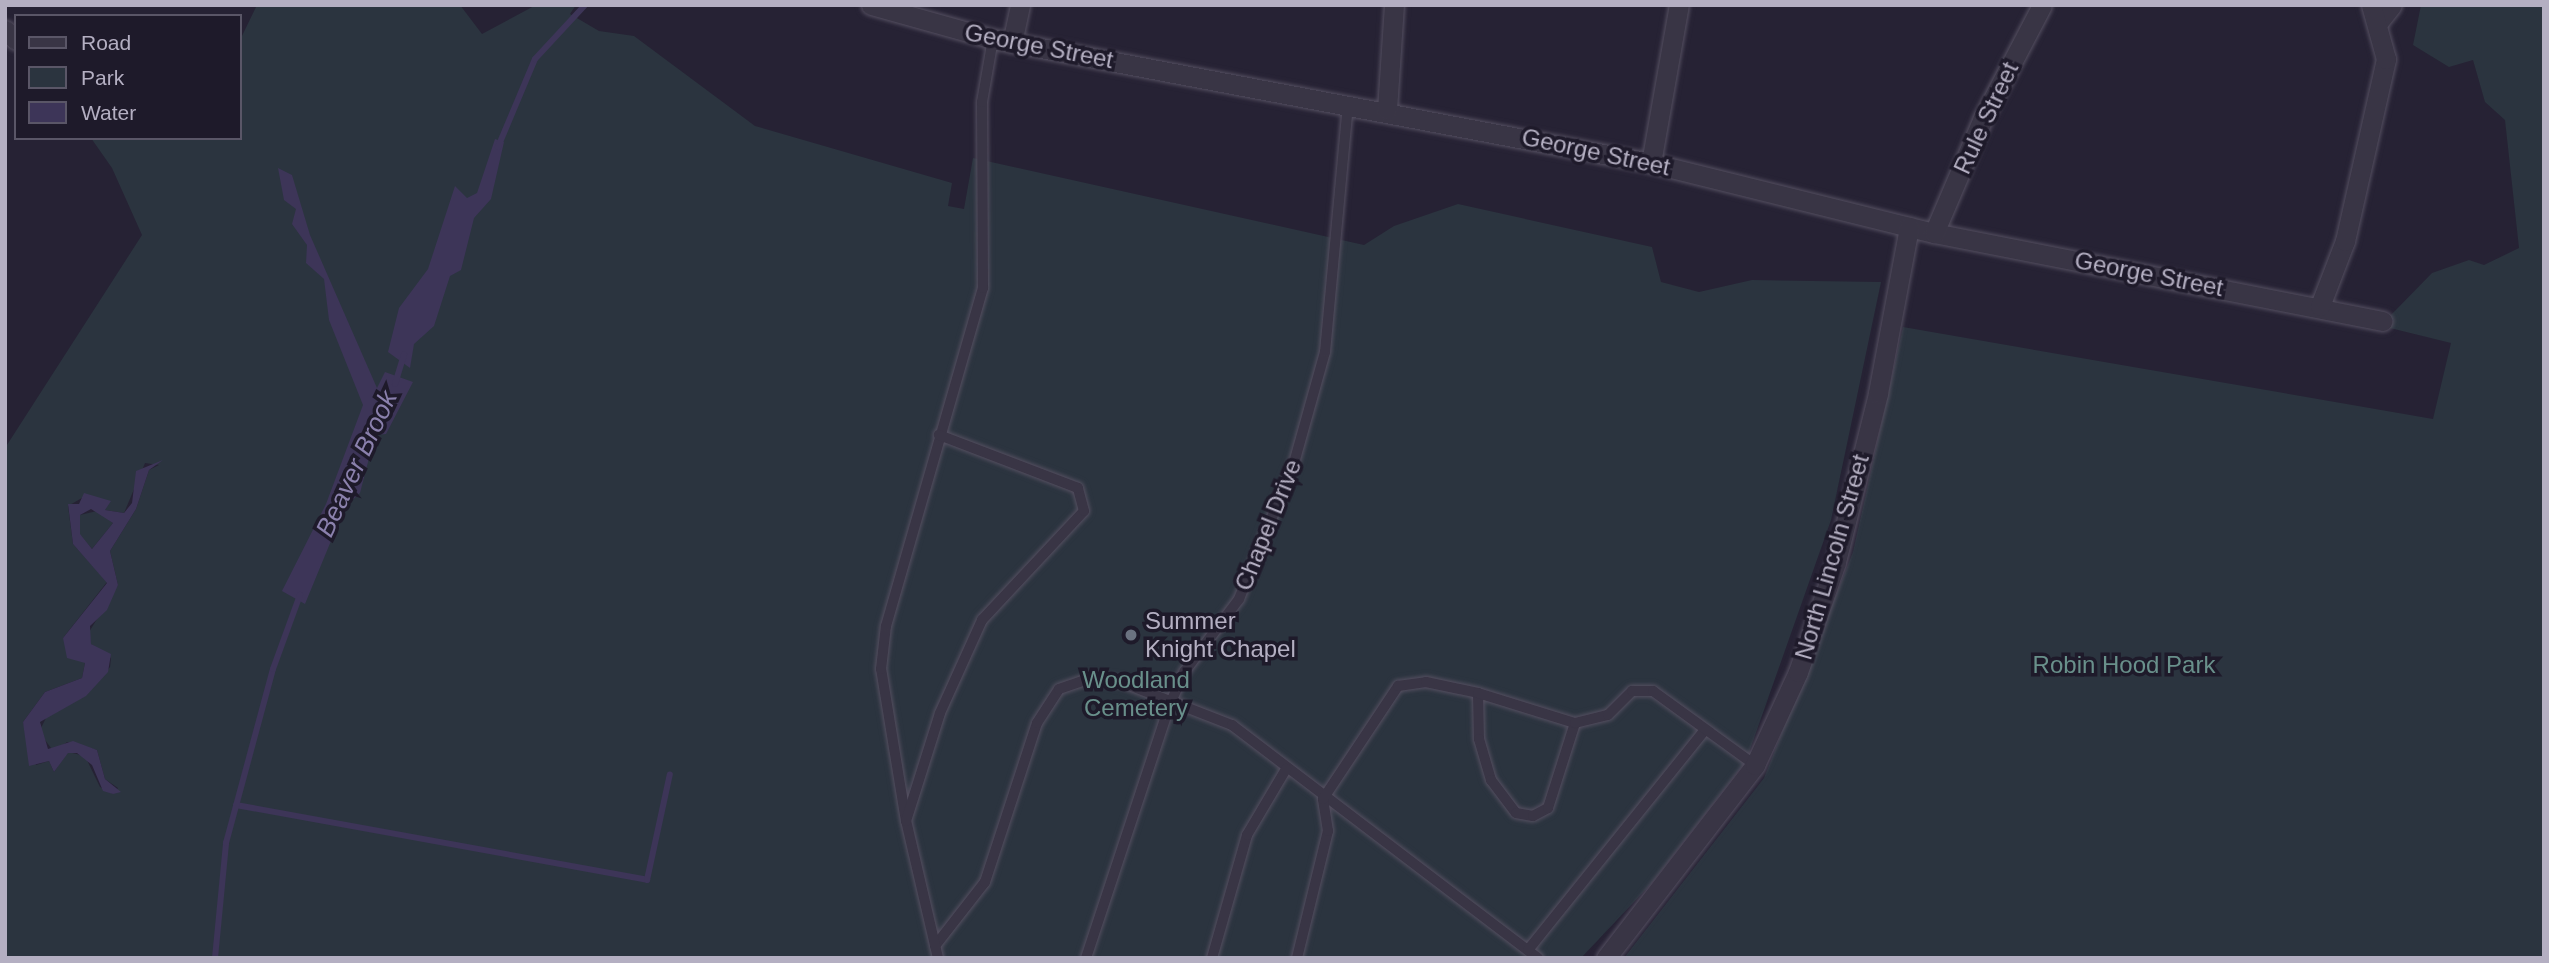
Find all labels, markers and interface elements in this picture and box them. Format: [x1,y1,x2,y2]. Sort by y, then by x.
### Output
legend [14,14,242,140]
street label: George Street [962,17,1116,75]
text: Road [81,31,131,54]
street label: Rule Street [1948,58,2024,178]
text: Park [81,66,124,89]
text: Water [81,101,136,124]
street label: George Street [1519,122,1673,182]
street label: George Street [2072,245,2226,303]
water label: Beaver Brook [310,386,404,542]
street label: North Lincoln Street [1789,451,1875,663]
street label: Chapel Drive [1229,455,1307,595]
place label: Summer Knight Chapel [1145,607,1296,663]
marker: Summer Knight Chapel [1123,627,1139,643]
park label: Robin Hood Park [2033,651,2215,679]
park label: Woodland Cemetery [1082,666,1190,722]

